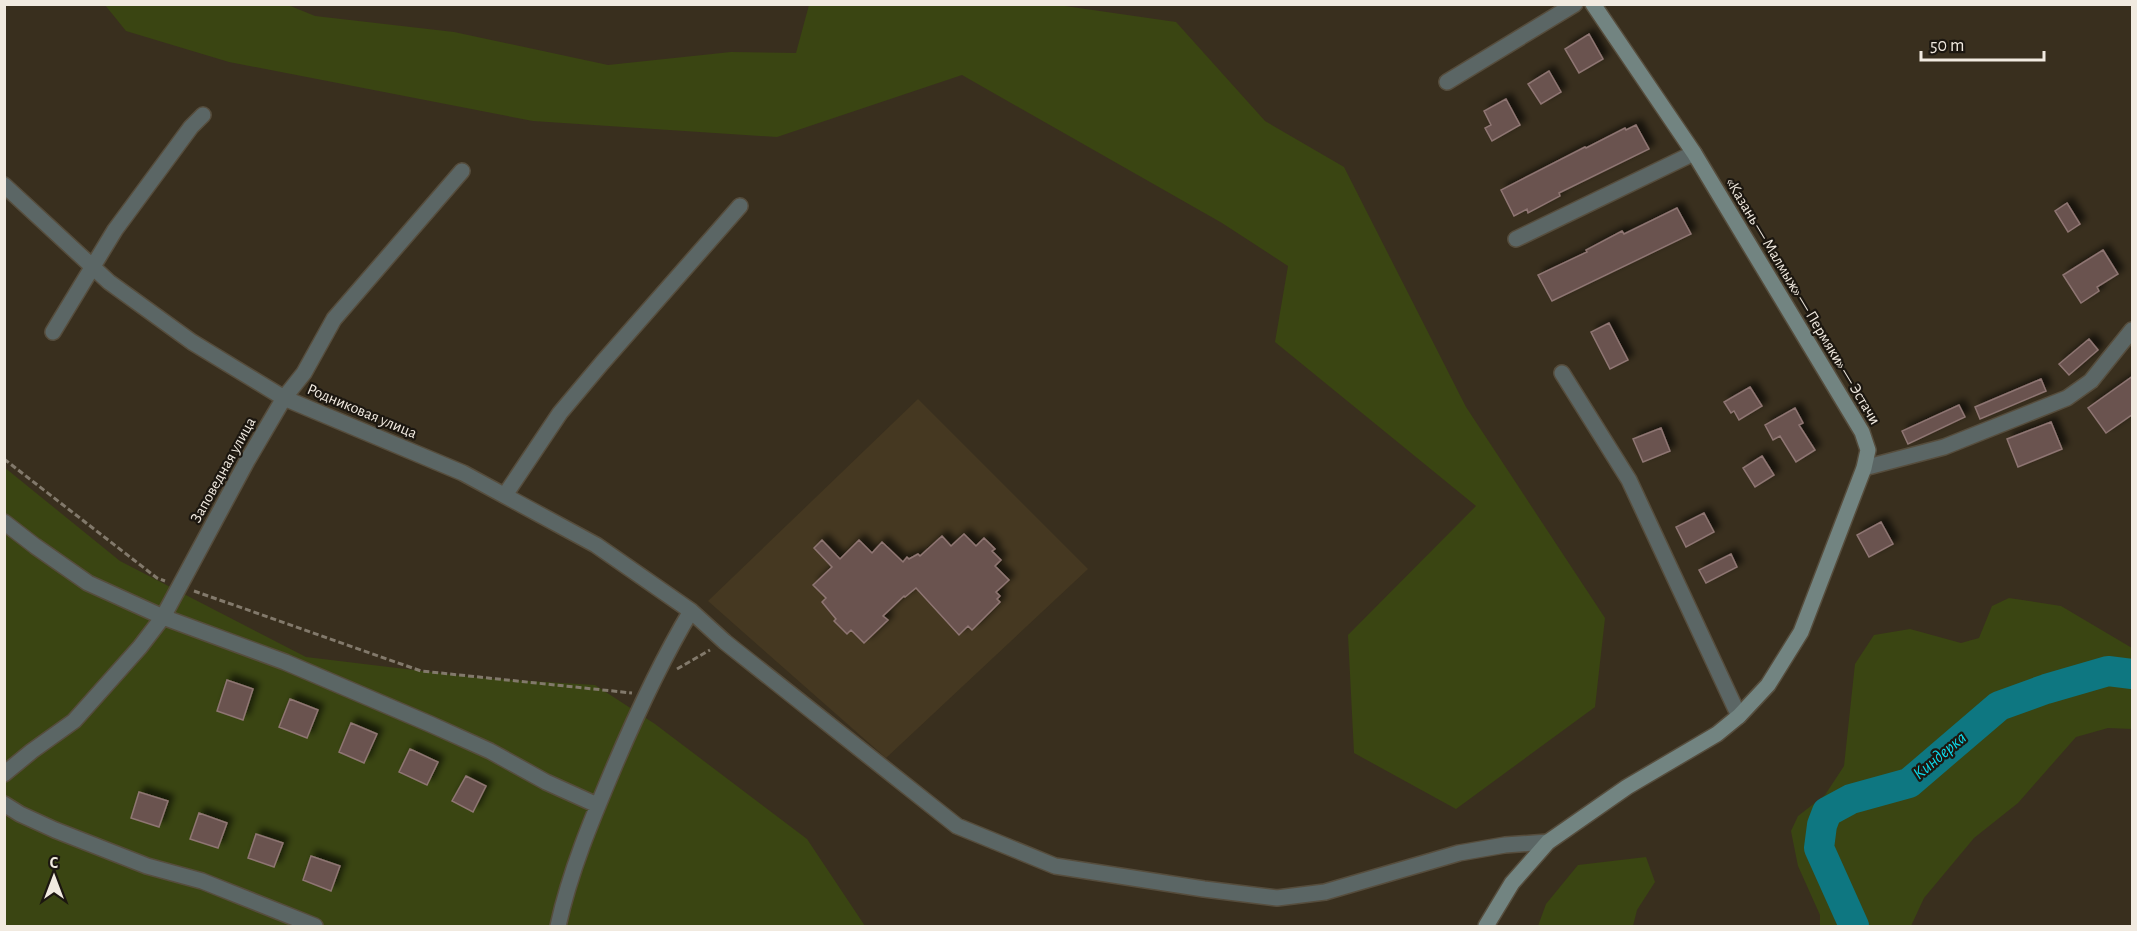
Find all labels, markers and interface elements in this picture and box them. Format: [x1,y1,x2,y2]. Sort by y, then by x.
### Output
scale bar [1921,24,2044,62]
text: 50 m [1930,37,1964,55]
street label: «Казань — Малмыж» — Пермяки» — Эстачи [1723,175,1883,427]
street label: Родниковая улица [304,381,419,442]
street label: Заповедная улица [187,415,259,526]
water label: Киндерка [1910,729,1970,783]
north arrow [24,847,84,907]
text: С [50,855,59,871]

